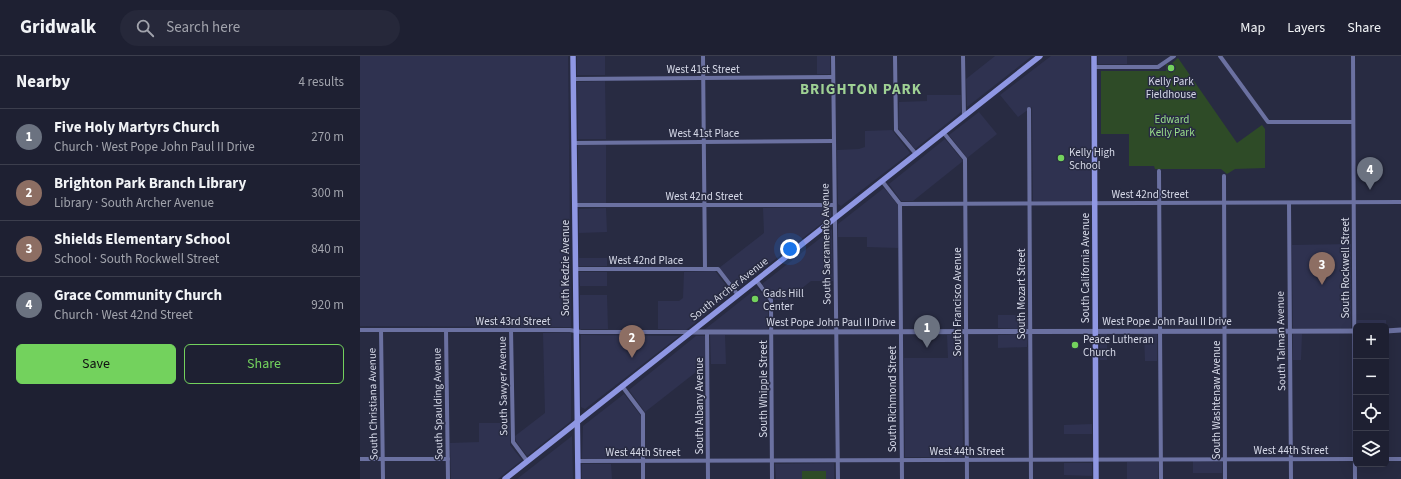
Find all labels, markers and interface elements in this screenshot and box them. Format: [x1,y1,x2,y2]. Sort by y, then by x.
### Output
search box [120,10,400,46]
text: Gridwalk [20,14,96,41]
icon: search [134,17,156,39]
text: Search here [166,17,240,38]
text: Map [1240,18,1265,38]
text: Layers [1287,18,1325,38]
text: Share [1347,18,1381,38]
street label: West 41st Street [666,62,740,77]
marker: Kelly Park Fieldhouse [1166,63,1176,73]
text: Nearby [16,70,70,94]
text: 4 results [299,73,344,91]
place label: Kelly Park Fieldhouse [1146,74,1197,102]
district label: BRIGHTON PARK [800,79,922,100]
park label: Edward Kelly Park [1149,112,1195,140]
text: Five Holy Martyrs Church [54,117,220,138]
street label: West 41st Place [669,126,740,141]
text: 1 [26,128,32,146]
text: 270 m [311,128,344,146]
text: Church · West Pope John Paul II Drive [54,138,255,156]
place label: Kelly High School [1069,145,1115,173]
marker: Kelly High School [1056,153,1066,163]
pin: 4 [1357,157,1383,190]
text: Brighton Park Branch Library [54,173,246,194]
street label: South Sacramento Avenue [817,183,835,305]
text: 2 [26,184,32,202]
text: 300 m [311,184,344,202]
street label: West 42nd Street [1111,187,1189,202]
street label: West 42nd Street [665,189,743,204]
text: Library · South Archer Avenue [54,194,214,212]
street label: South California Avenue [1078,212,1093,323]
street label: South Rockwell Street [1338,217,1353,319]
street label: South Kedzie Avenue [558,219,573,316]
text: Shields Elementary School [54,229,230,250]
your location [780,239,800,259]
text: 3 [26,240,32,258]
text: 840 m [311,240,344,258]
street label: South Francisco Avenue [950,247,965,357]
street label: South Mozart Street [1014,248,1029,339]
text: School · South Rockwell Street [54,250,219,268]
pin: 3 [1309,252,1335,285]
street label: West 42nd Place [609,253,684,268]
street label: South Archer Avenue [687,253,772,324]
text: Grace Community Church [54,285,222,306]
place label: Gads Hill Center [763,286,804,314]
street label: South Talman Avenue [1273,290,1289,391]
marker: Gads Hill Center [750,294,760,304]
text: 4 [26,296,32,314]
text: 920 m [311,296,344,314]
text: Church · West 42nd Street [54,306,193,324]
street label: West 43rd Street [476,314,551,329]
street label: West Pope John Paul II Drive [1102,314,1232,329]
street label: West Pope John Paul II Drive [766,315,896,330]
pin: 1 [914,315,940,348]
map controls [1353,323,1389,467]
button: + [1353,323,1389,359]
pin: 2 [619,325,645,358]
place label: Peace Lutheran Church [1083,332,1154,360]
street label: South Sawyer Avenue [495,336,511,436]
street label: South Whipple Street [756,340,771,438]
marker: Peace Lutheran Church [1070,340,1080,350]
street label: South Washtenaw Avenue [1209,340,1224,459]
button: Save [16,344,176,384]
button: Share [184,344,344,384]
street label: South Richmond Street [885,345,900,452]
street label: South Christiana Avenue [365,347,381,460]
street label: South Spaulding Avenue [430,347,446,460]
street label: South Albany Avenue [692,357,707,455]
button: − [1353,359,1389,395]
button: locate [1353,395,1389,431]
button: layers [1353,431,1389,467]
street label: West 44th Street [1254,443,1329,458]
street label: West 44th Street [930,444,1005,459]
street label: West 44th Street [606,445,681,460]

